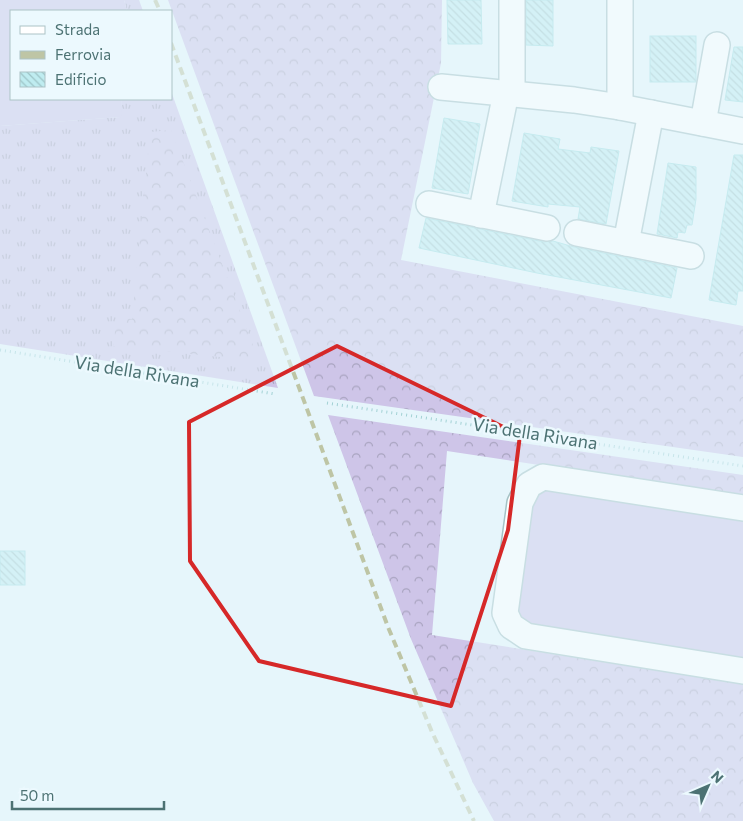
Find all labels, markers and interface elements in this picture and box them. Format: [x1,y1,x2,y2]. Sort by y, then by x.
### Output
legend [10,10,172,100]
text: Strada [55,20,100,38]
text: Ferrovia [55,45,111,63]
text: Edificio [55,70,106,88]
street label: Via della Rivana [73,350,201,392]
street label: Via della Rivana [471,412,599,454]
north arrow [683,761,733,811]
text: N [708,767,727,786]
scale bar [12,778,165,810]
text: 50 m [20,786,54,804]

